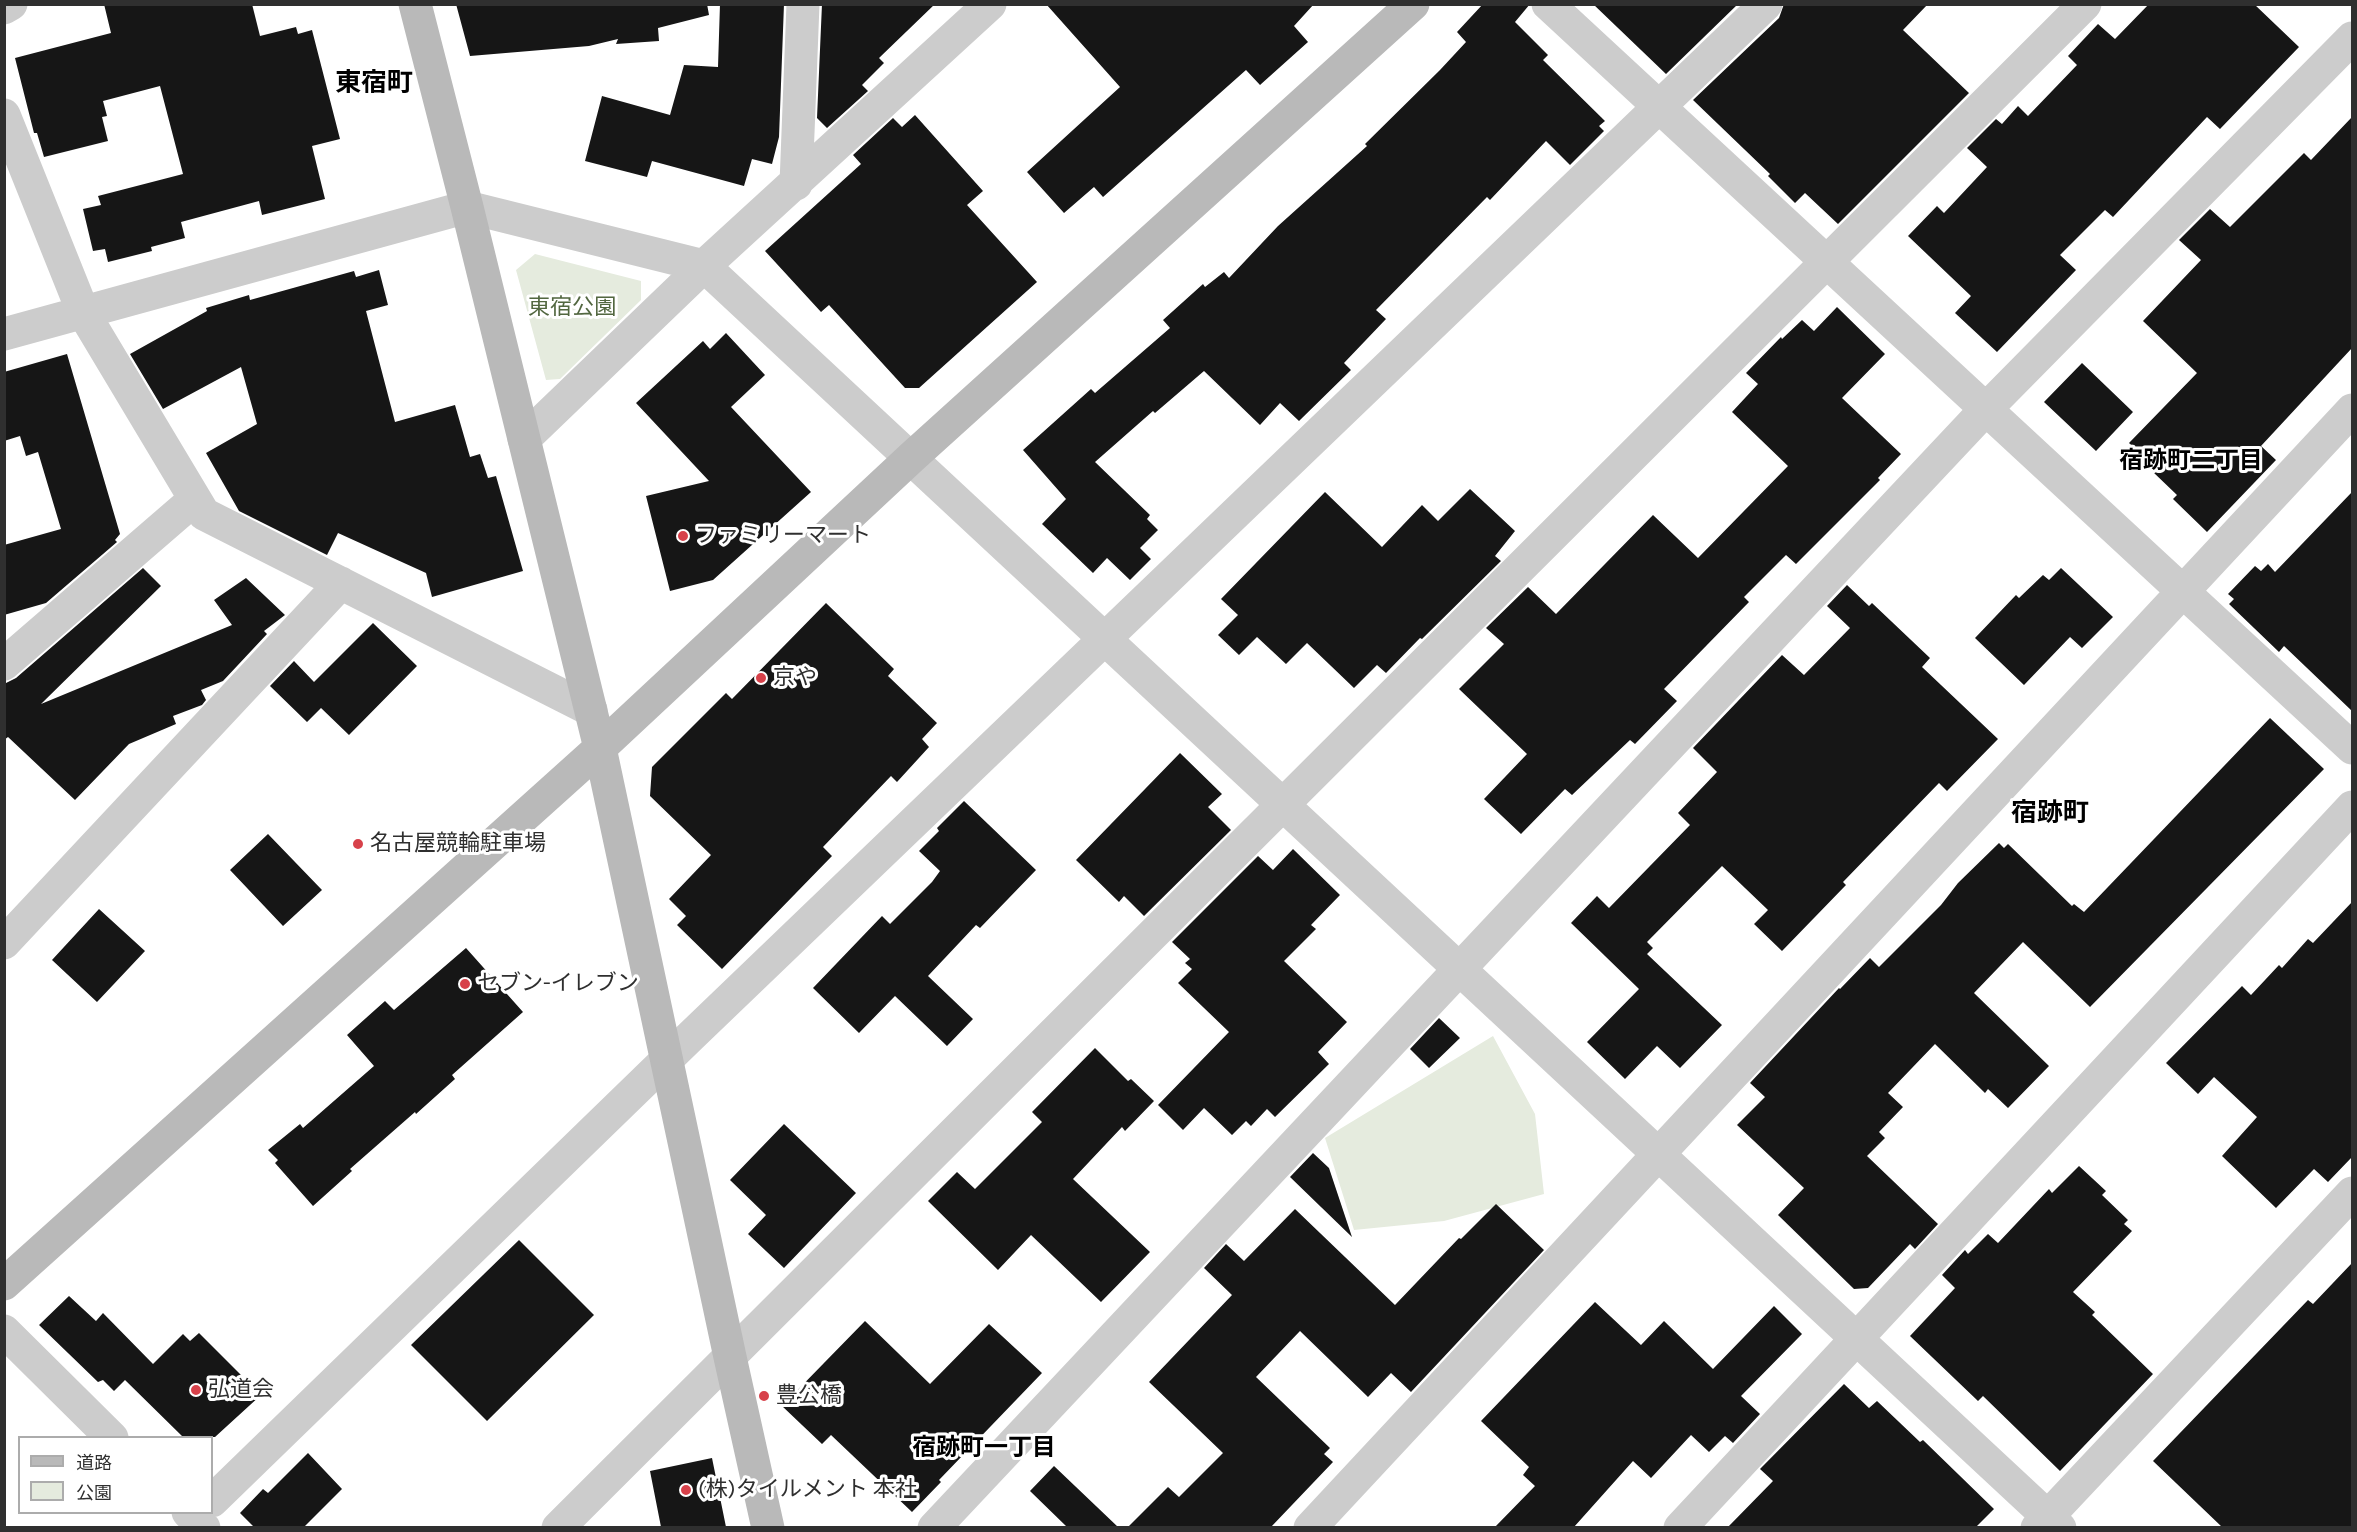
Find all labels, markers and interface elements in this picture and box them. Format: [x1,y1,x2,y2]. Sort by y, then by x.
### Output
district label: 東宿町 [335,68,413,100]
park label: 東宿公園 [528,295,616,321]
district label: 宿跡町二丁目 [2119,447,2263,475]
place label: ファミリーマート [695,523,871,549]
marker: ファミリーマート [676,529,690,543]
place label: 京や [773,665,817,691]
marker: 京や [754,671,768,685]
district label: 宿跡町 [2011,798,2089,830]
place label: 名古屋競輪駐車場 [370,831,546,857]
marker: 名古屋競輪駐車場 [351,837,365,851]
place label: セブン-イレブン [477,971,639,997]
marker: セブン-イレブン [458,977,472,991]
place label: 弘道会 [208,1377,274,1403]
marker: 弘道会 [189,1383,203,1397]
place label: 豊公橋 [776,1383,842,1409]
marker: 豊公橋 [757,1389,771,1403]
district label: 宿跡町一丁目 [912,1434,1056,1462]
legend [18,1436,213,1514]
text: 道路 [76,1452,112,1474]
place label: (株)タイルメント 本社 [698,1477,917,1503]
text: 公園 [76,1482,112,1504]
marker: (株)タイルメント 本社 [679,1483,693,1497]

